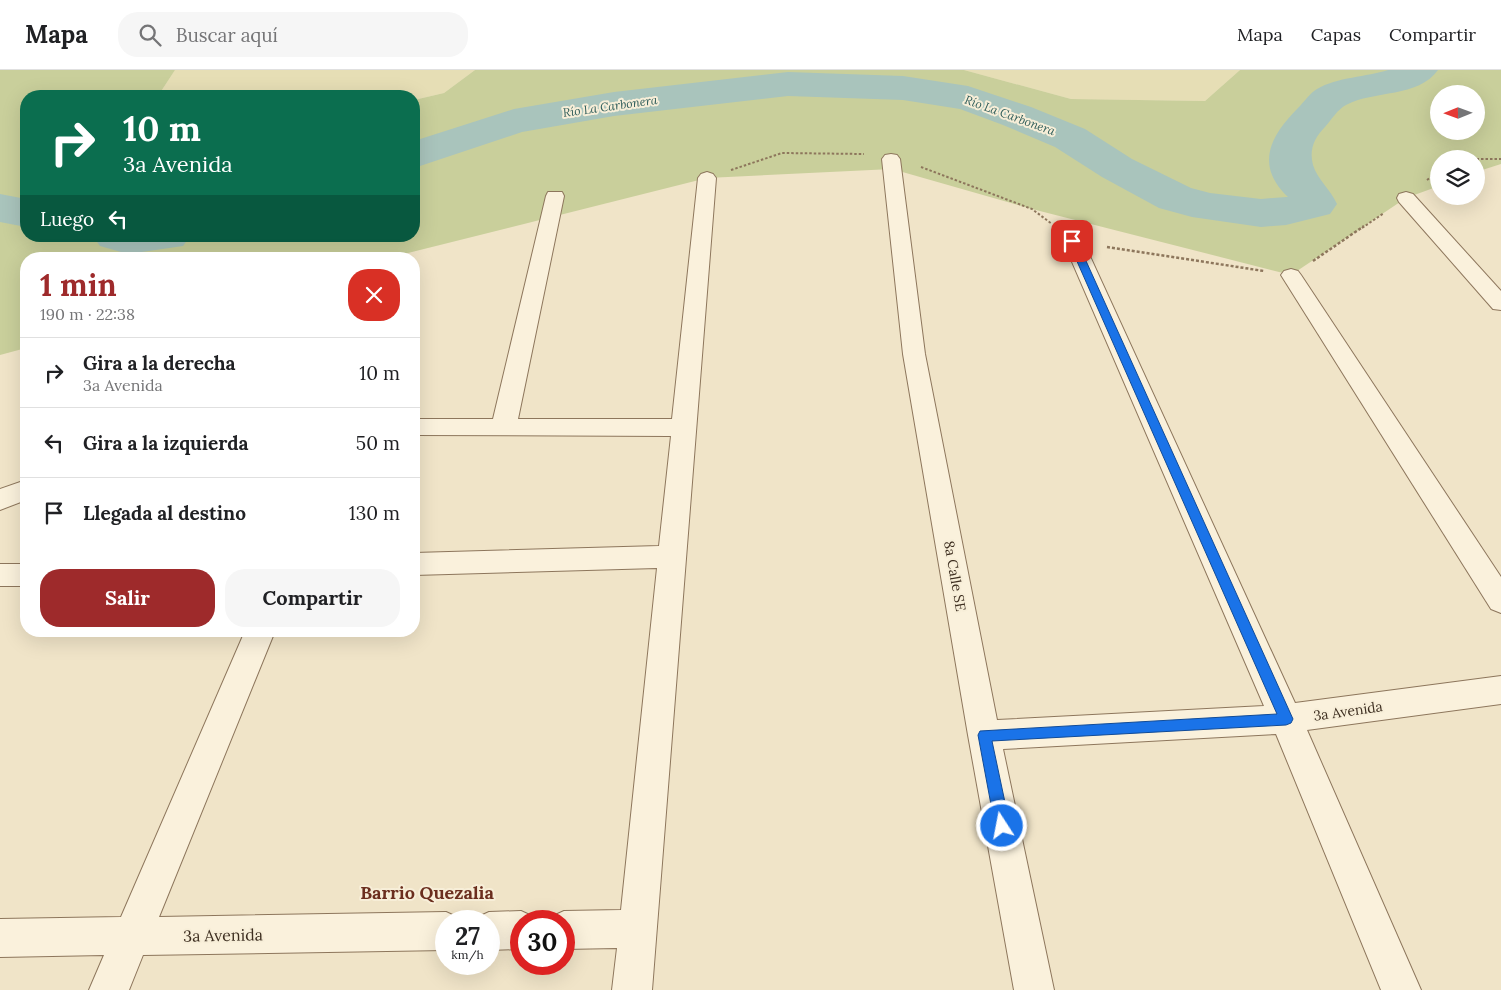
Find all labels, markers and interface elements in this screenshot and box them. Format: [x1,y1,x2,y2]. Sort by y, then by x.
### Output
search box [118,12,468,57]
text: Mapa [25,19,88,50]
icon: search [136,21,164,49]
text: Buscar aquí [176,23,278,47]
text: Mapa [1237,23,1283,46]
text: Capas [1311,23,1361,46]
text: Compartir [1389,23,1476,46]
north arrow [1430,85,1485,140]
map controls [1430,85,1485,205]
water label: Río La Carbonera [562,92,658,120]
water label: Río La Carbonera [963,92,1058,138]
text: 10 m [123,106,201,151]
icon: right [40,110,105,175]
text: 3a Avenida [123,150,233,178]
button: layers [1430,150,1485,205]
icon: left [104,205,132,233]
text: Luego [40,207,94,231]
pin [1051,220,1093,262]
icon: arrive [1058,227,1086,255]
text: 1 min [40,266,117,304]
button: close [348,269,400,321]
text: 190 m · 22:38 [40,304,135,324]
text: Gira a la derecha [83,351,236,375]
icon: right [40,359,68,387]
text: 10 m [359,361,400,385]
text: 3a Avenida [83,375,163,395]
icon: left [40,429,68,457]
text: Gira a la izquierda [83,431,249,455]
text: 50 m [356,431,400,455]
icon: arrive [40,499,68,527]
text: Llegada al destino [83,501,246,525]
text: 130 m [349,501,400,525]
street label: 8a Calle SE [940,539,970,613]
button: Salir [40,569,215,627]
button: Compartir [225,569,400,627]
street label: 3a Avenida [1312,697,1384,725]
position arrow [975,799,1027,851]
district label: Barrio Quezalia [360,881,494,904]
speed limit sign: 30 [510,910,575,975]
text: 27 [455,920,480,952]
street label: 3a Avenida [183,924,263,946]
text: km/h [451,947,484,962]

